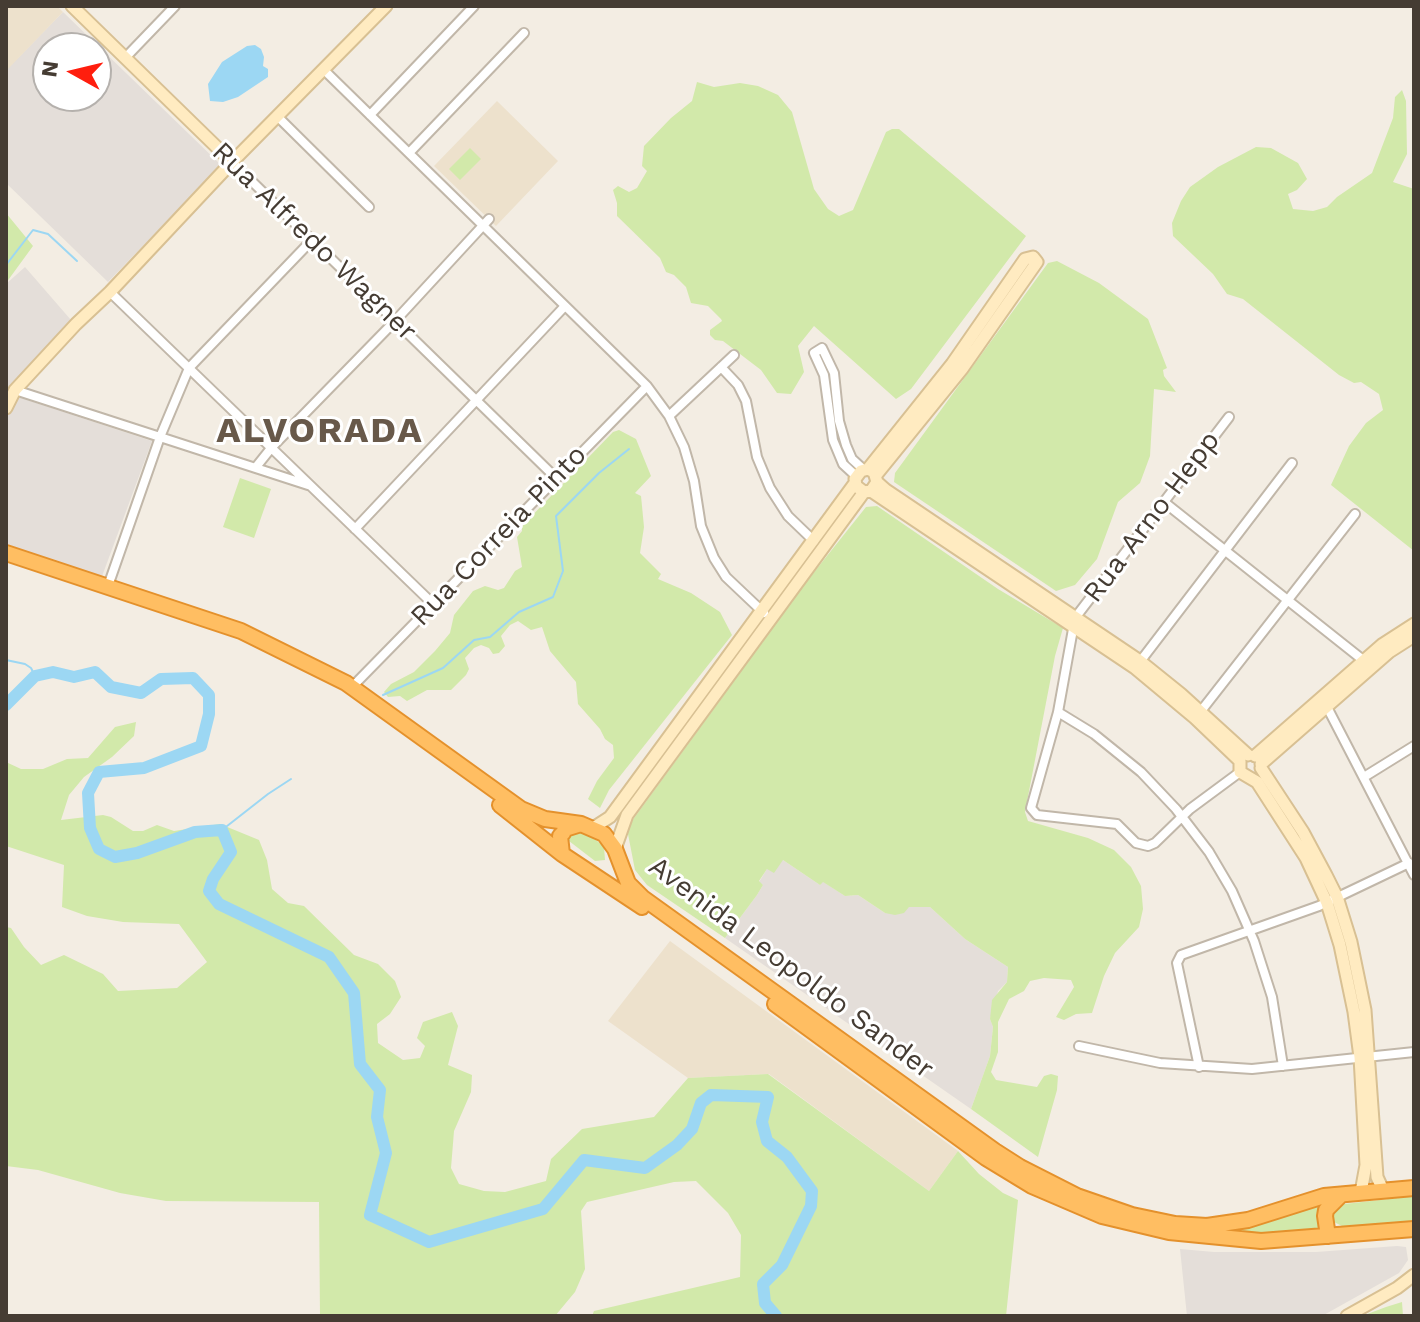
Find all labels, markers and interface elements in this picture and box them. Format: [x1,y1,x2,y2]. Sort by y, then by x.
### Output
north arrow [32,32,112,112]
text: N [36,59,63,79]
street label: Rua Alfredo Wagner [205,136,423,348]
district label: ALVORADA [216,409,424,453]
street label: Rua Arno Hepp [1077,425,1227,609]
street label: Rua Correia Pinto [404,439,594,633]
street label: Avenida Leopoldo Sander [642,850,940,1086]

